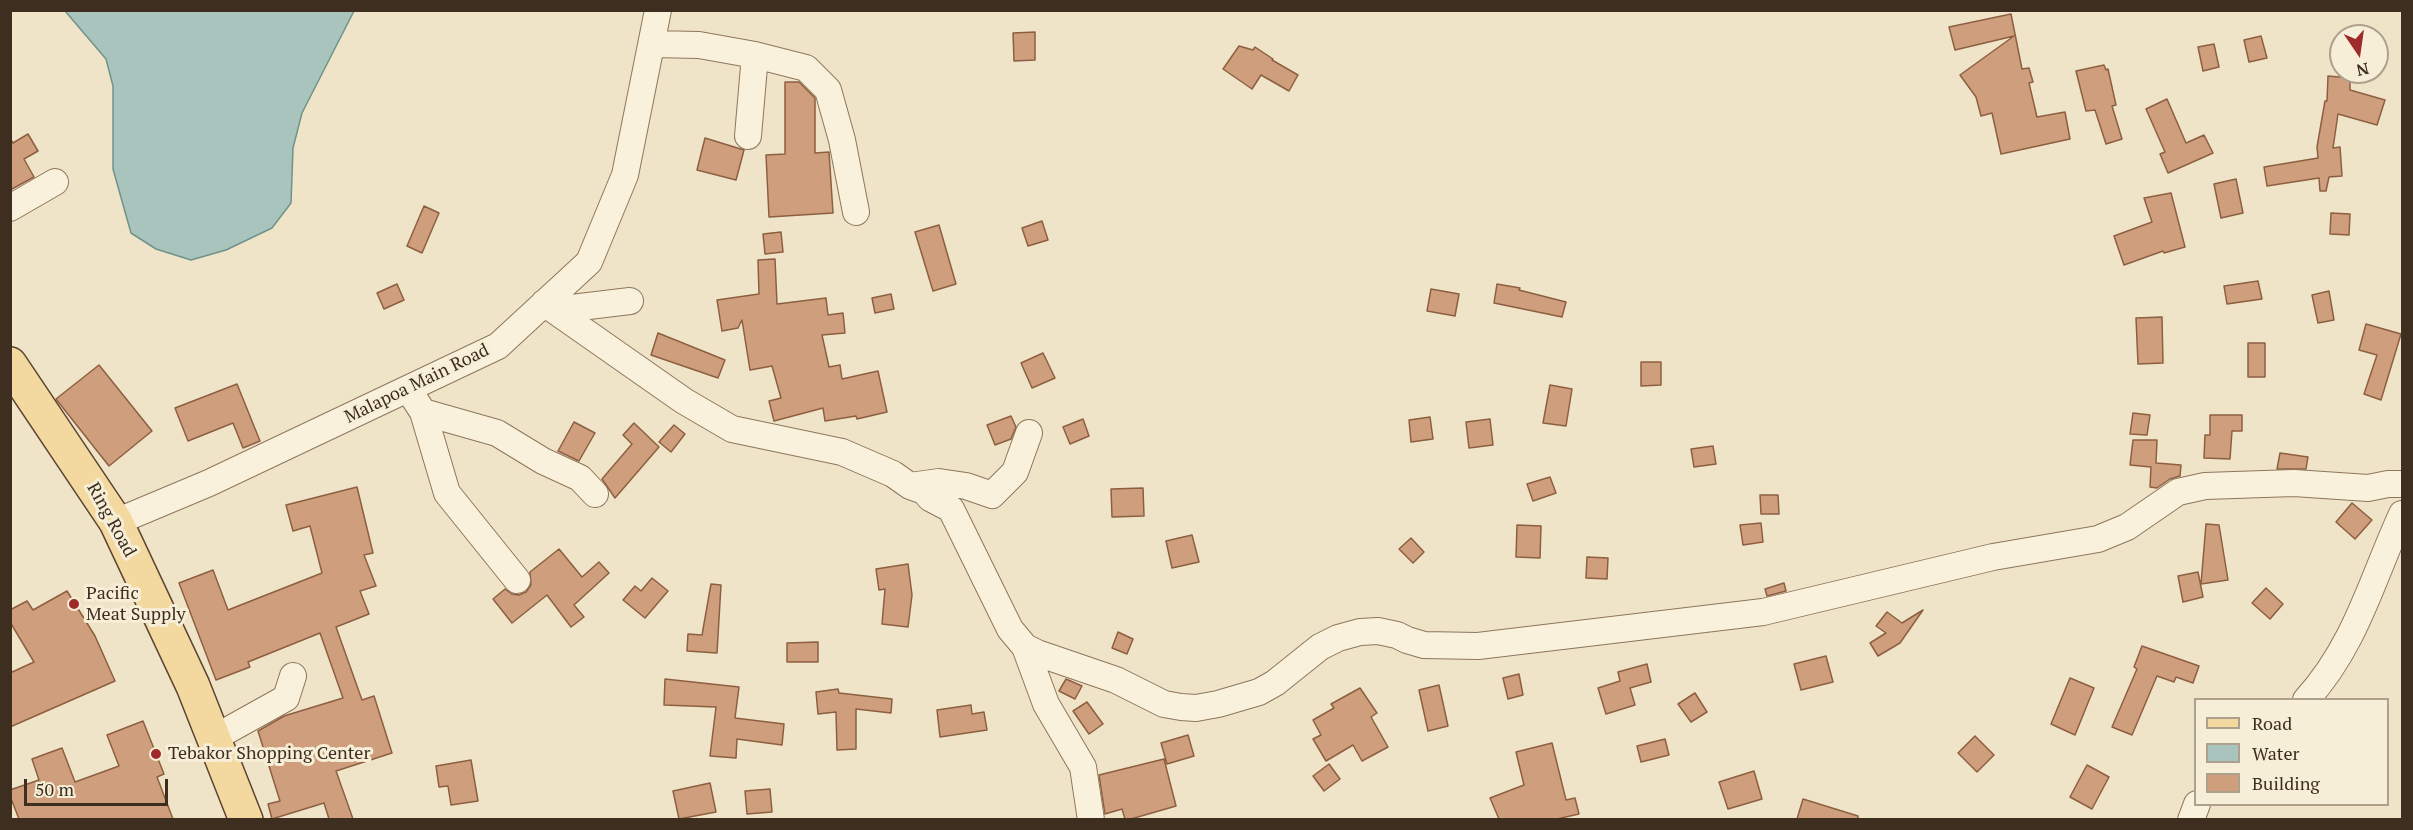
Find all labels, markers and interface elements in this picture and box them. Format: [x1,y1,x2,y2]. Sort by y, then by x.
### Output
north arrow [2329,24,2389,84]
text: N [2354,58,2371,82]
street label: Malapoa Main Road [341,340,493,428]
street label: Ring Road [82,479,140,561]
place label: Pacific Meat Supply [86,583,186,626]
marker: Pacific Meat Supply [67,597,81,611]
legend [2194,698,2389,806]
text: Road [2252,711,2292,735]
text: Water [2252,741,2299,765]
place label: Tebakor Shopping Center [168,743,370,765]
marker: Tebakor Shopping Center [149,747,163,761]
scale bar [27,767,171,805]
text: Building [2252,771,2320,795]
text: 50 m [35,777,74,801]

